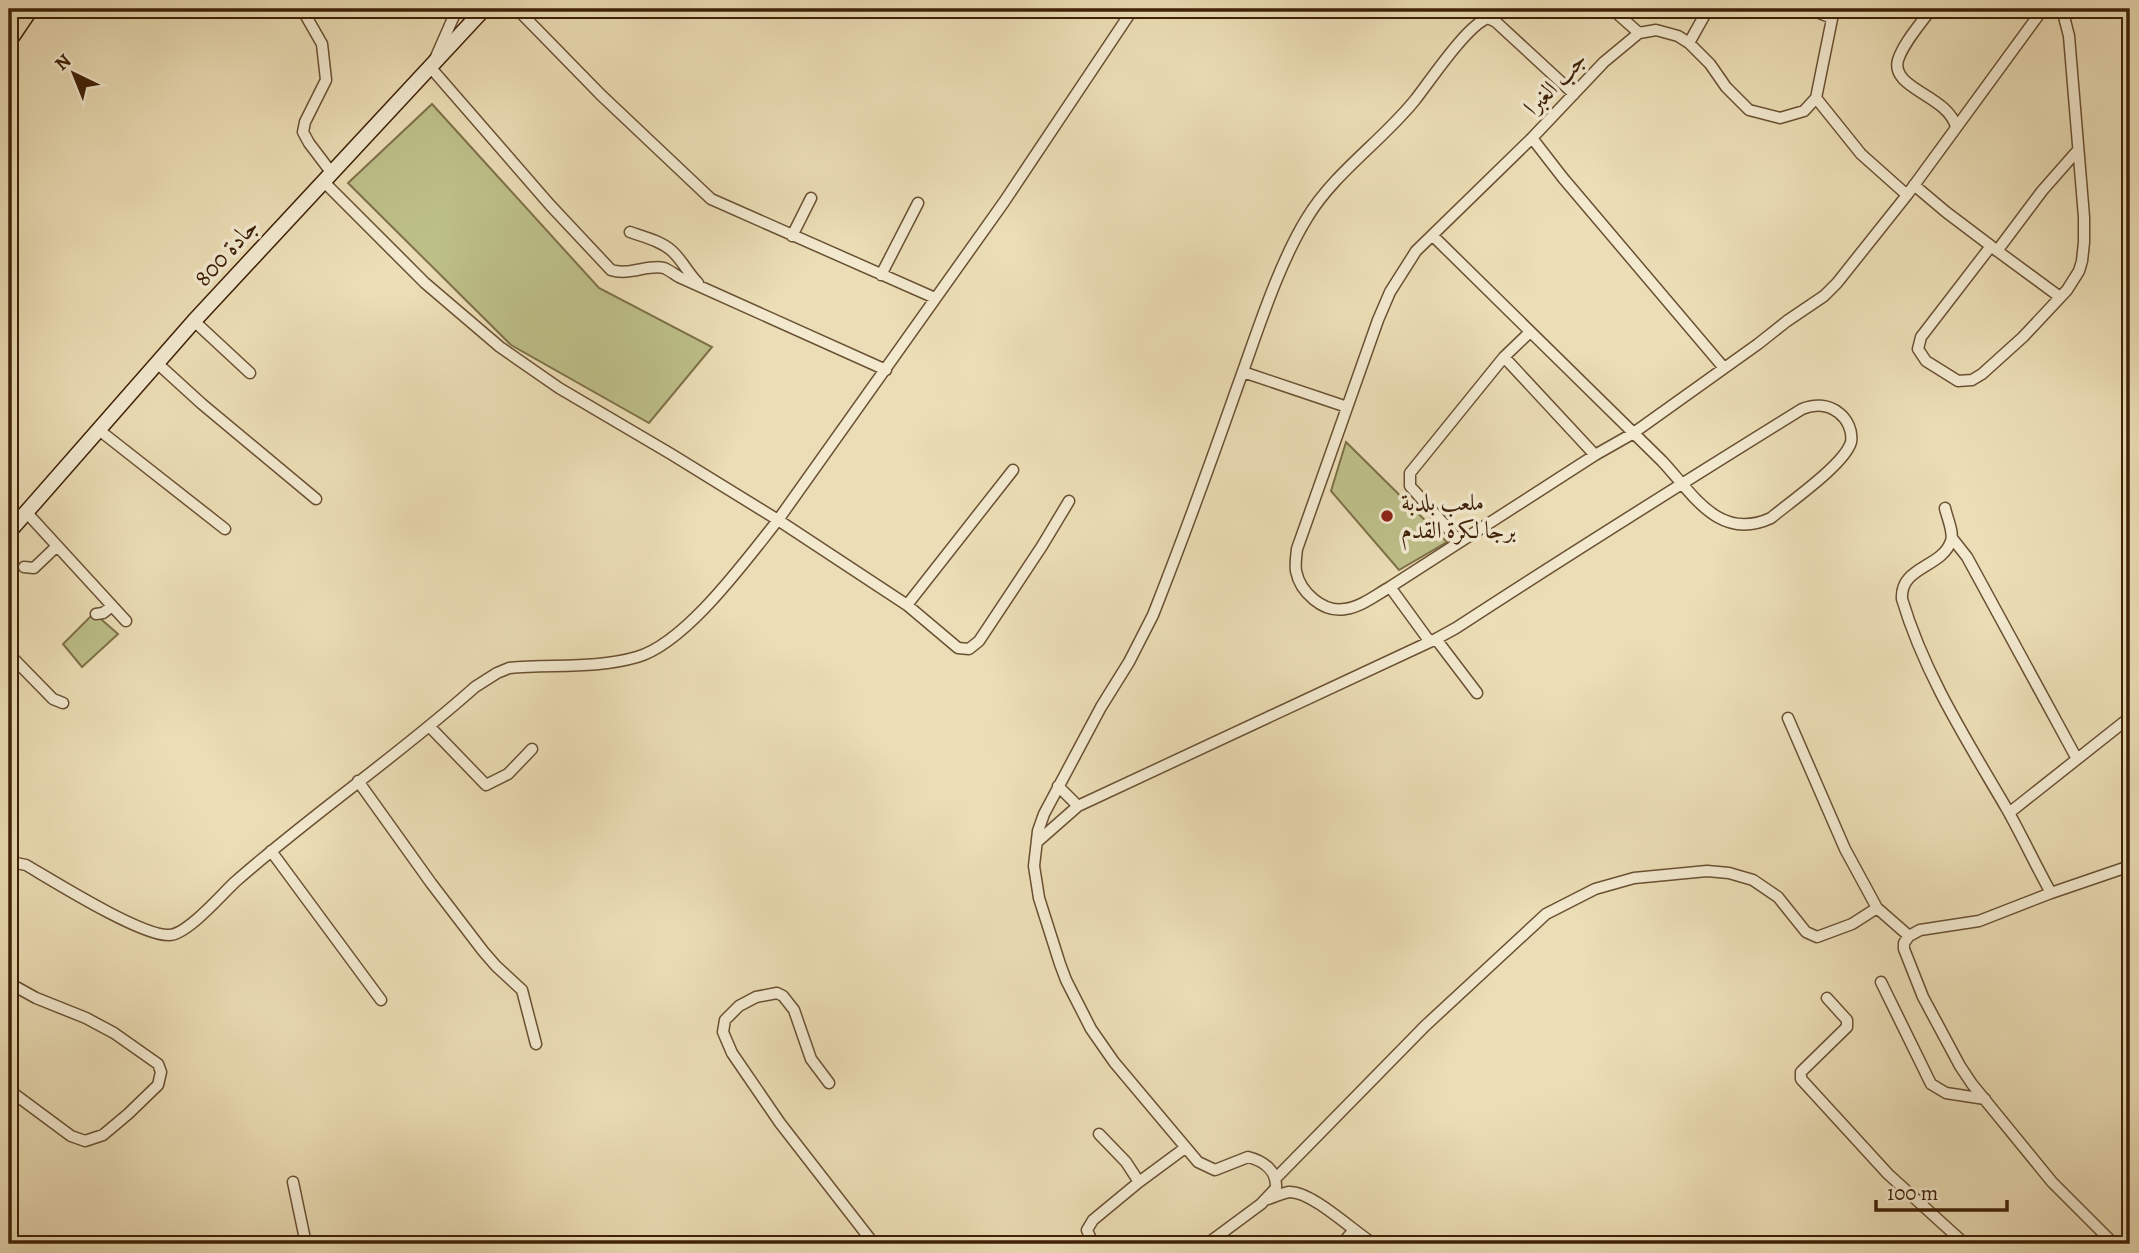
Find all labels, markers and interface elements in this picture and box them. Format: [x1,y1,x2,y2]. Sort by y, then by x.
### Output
north arrow [38,38,108,108]
street label: جب الغبرا [1516,44,1594,122]
text: N [49,48,77,77]
street label: جادة 800 [187,211,265,293]
place label: ملعب بلدبة برجا لكرة القدم [1401,486,1516,551]
marker: ملعب بلدبة برجا لكرة القدم [1379,508,1395,524]
scale bar [1876,1169,2008,1213]
text: 100 m [1887,1179,1938,1207]

